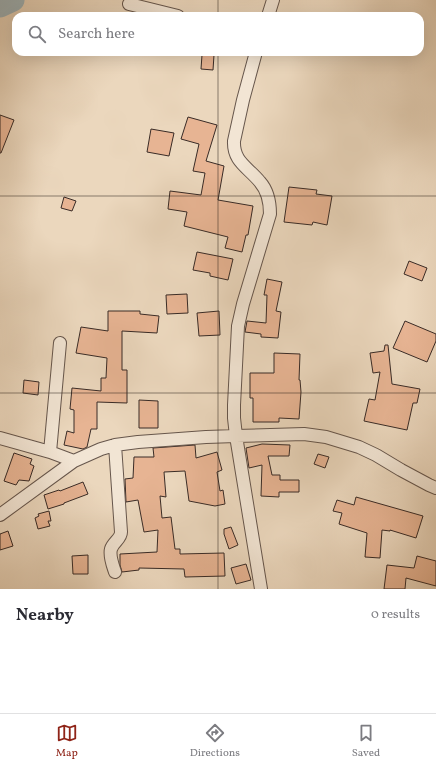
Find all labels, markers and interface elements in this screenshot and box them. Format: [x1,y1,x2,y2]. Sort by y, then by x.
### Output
search box [12,12,424,56]
icon: search [26,23,48,45]
text: Search here [58,24,135,45]
text: Nearby [16,604,74,627]
text: 0 results [371,606,420,624]
tab: Map [56,722,78,761]
tab: Directions [190,722,240,761]
tab: Saved [352,722,380,761]

